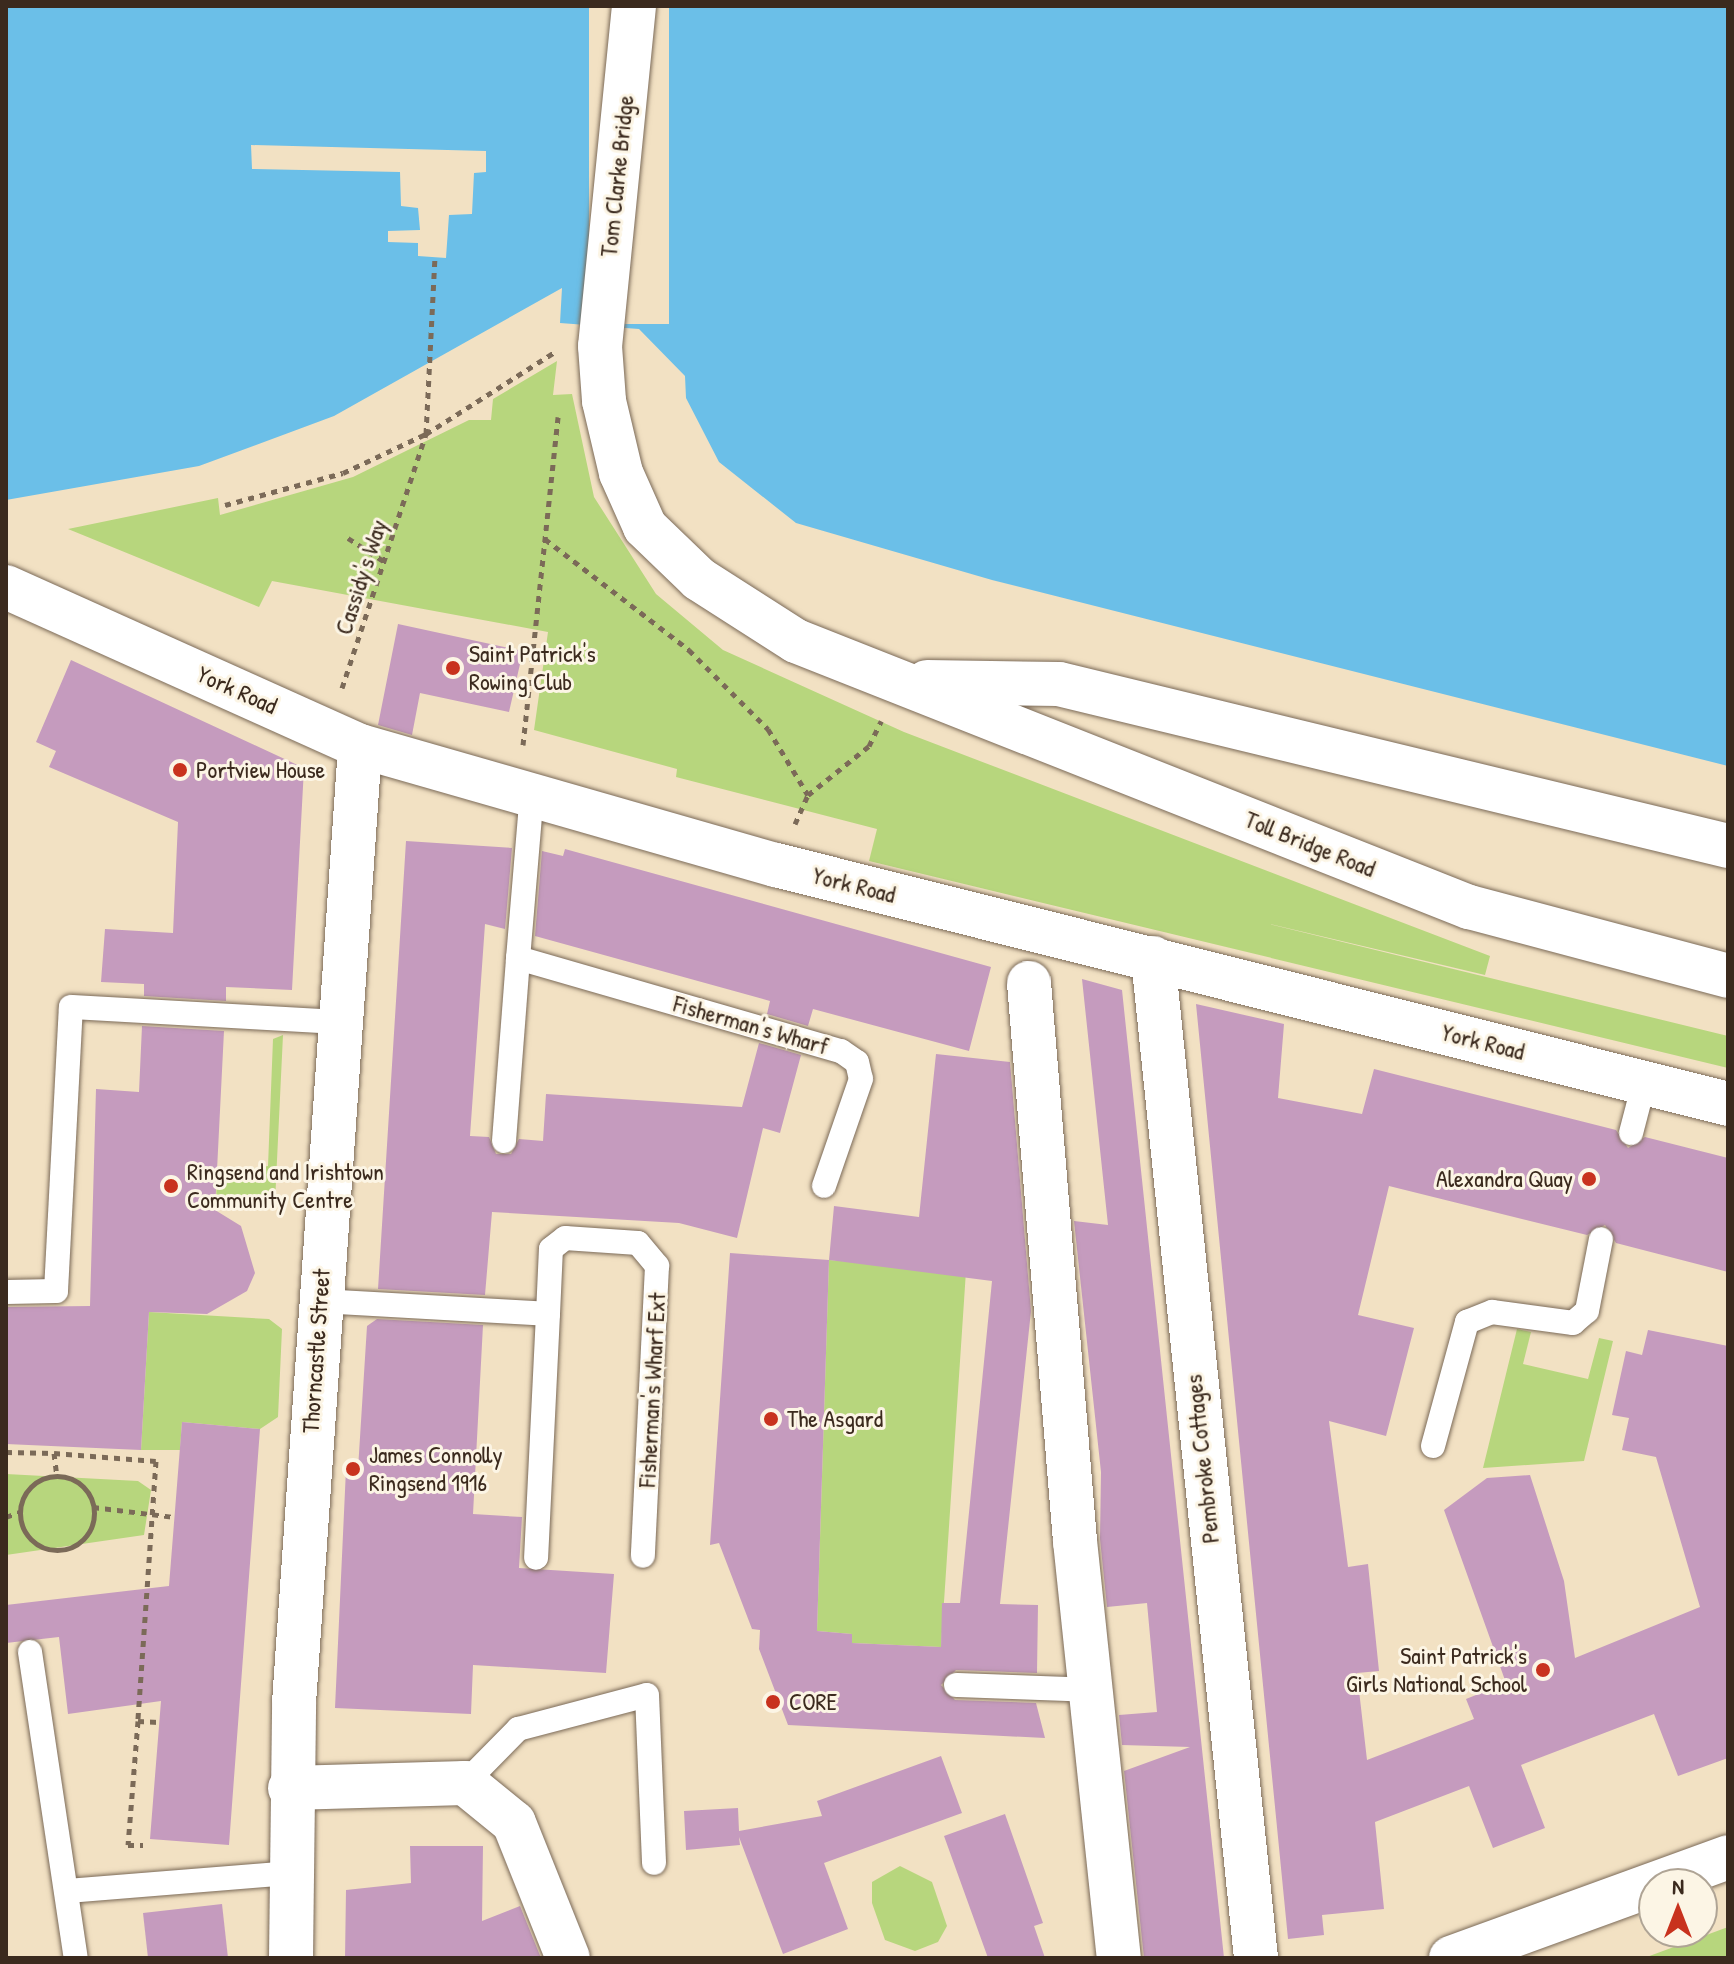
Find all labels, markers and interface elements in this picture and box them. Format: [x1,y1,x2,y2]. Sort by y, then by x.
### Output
street label: Tom Clarke Bridge [594,94,640,258]
street label: Cassidy's Way [329,516,393,638]
place label: Saint Patrick's Rowing Club [469,640,596,696]
marker: Saint Patrick's Rowing Club [444,659,462,677]
street label: York Road [193,660,281,720]
place label: Portview House [196,756,325,784]
marker: Portview House [171,761,189,779]
street label: Toll Bridge Road [1241,805,1379,883]
street label: York Road [810,861,898,909]
street label: Fisherman's Wharf [670,989,832,1061]
street label: York Road [1439,1018,1527,1066]
place label: Ringsend and Irishtown Community Centre [187,1158,384,1214]
place label: Alexandra Quay [1436,1165,1573,1193]
marker: Alexandra Quay [1580,1170,1598,1188]
marker: Ringsend and Irishtown Community Centre [162,1177,180,1195]
street label: Thorncastle Street [296,1268,336,1434]
street label: Fisherman's Wharf Ext [633,1292,671,1488]
street label: Pembroke Cottages [1179,1373,1225,1545]
place label: The Asgard [787,1405,883,1433]
marker: The Asgard [762,1410,780,1428]
place label: James Connolly Ringsend 1916 [369,1441,503,1497]
marker: James Connolly Ringsend 1916 [344,1460,362,1478]
place label: Saint Patrick's Girls National School [1346,1642,1527,1698]
marker: Saint Patrick's Girls National School [1534,1661,1552,1679]
place label: CORE [789,1688,837,1716]
marker: CORE [764,1693,782,1711]
north arrow [1638,1868,1718,1948]
text: N [1672,1871,1684,1901]

